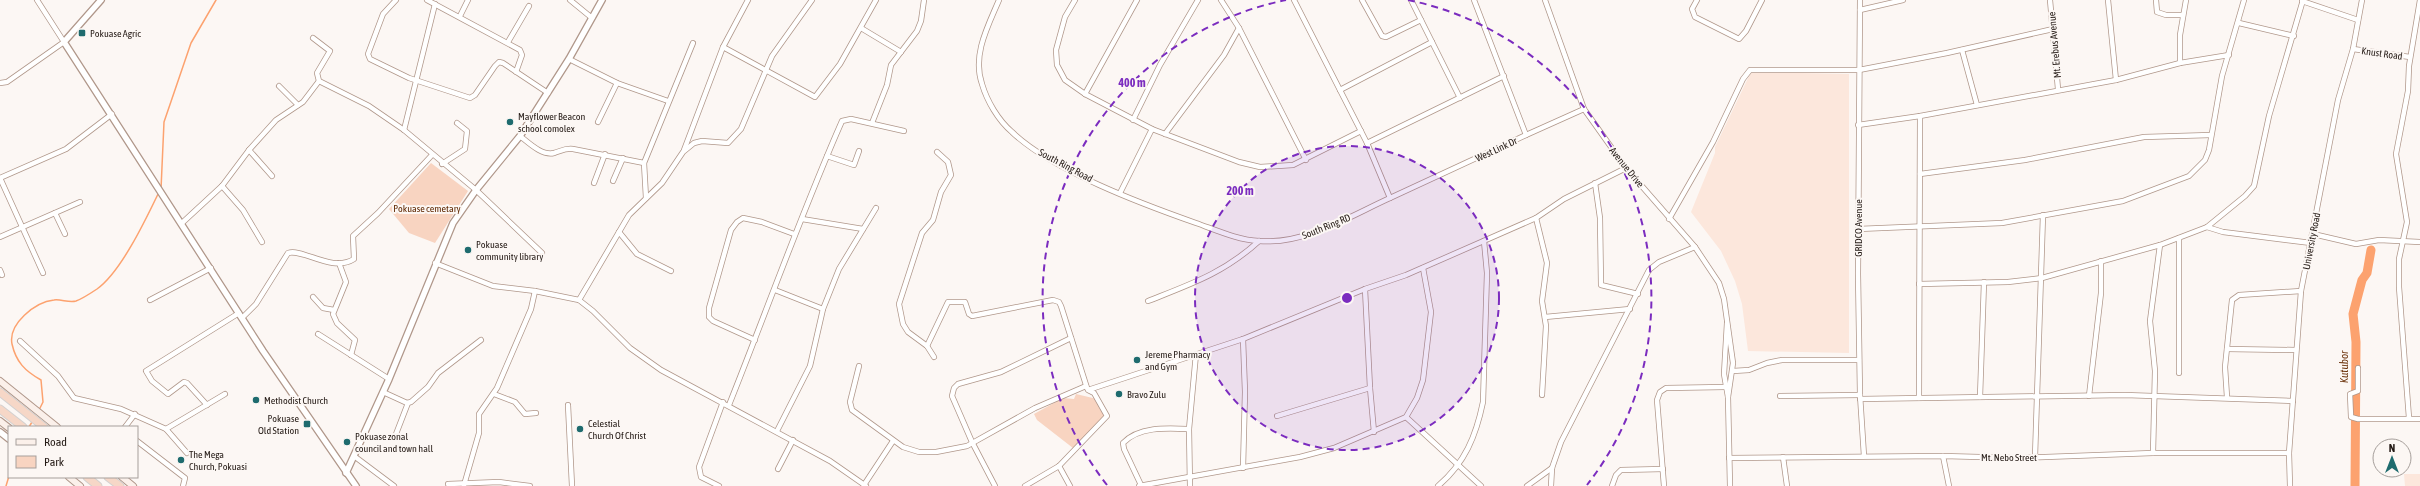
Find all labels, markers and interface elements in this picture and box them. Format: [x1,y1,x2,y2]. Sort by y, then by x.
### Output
street label: Mt. Erebus Avenue [2046,11,2063,79]
marker: Pokuase Agric [77,28,87,38]
place label: Pokuase Agric [90,28,141,39]
street label: Knust Road [2361,45,2403,62]
text: 400 m [1117,76,1146,90]
place label: Mayflower Beacon school comolex [518,111,585,134]
marker: Mayflower Beacon school comolex [505,117,515,127]
street label: West Link Dr [1474,135,1520,164]
street label: Avenue Drive [1607,145,1646,190]
street label: South Ring Road [1037,147,1095,184]
text: 200 m [1226,184,1254,198]
street label: GRIDCO Avenue [1853,199,1864,257]
park label: Pokuase cemetary [393,203,461,214]
street label: University Road [2301,211,2322,271]
street label: South Ring RD [1300,212,1352,241]
place label: Pokuase community library [476,239,543,262]
marker: Pokuase community library [463,245,473,255]
centre of rings [1340,291,1354,305]
place label: Jereme Pharmacy and Gym [1145,349,1210,372]
water label: Kutubor [2338,350,2350,383]
marker: Jereme Pharmacy and Gym [1132,355,1142,365]
marker: Bravo Zulu [1114,389,1124,399]
place label: Bravo Zulu [1127,389,1166,400]
marker: Methodist Church [251,395,261,405]
place label: Methodist Church [264,395,328,406]
place label: Pokuase Old Station [258,413,299,436]
place label: Celestial Church Of Christ [588,418,646,441]
marker: Pokuase Old Station [302,419,312,429]
marker: Celestial Church Of Christ [575,424,585,434]
legend [8,426,138,478]
place label: Pokuase zonal council and town hall [355,431,433,454]
text: Road [44,435,67,449]
marker: Pokuase zonal council and town hall [342,437,352,447]
north arrow [2372,438,2412,478]
text: N [2389,442,2395,454]
place label: The Mega Church, Pokuasi [189,449,247,472]
street label: Mt. Nebo Street [1981,452,2037,463]
text: Park [44,455,65,469]
marker: The Mega Church, Pokuasi [176,455,186,465]

